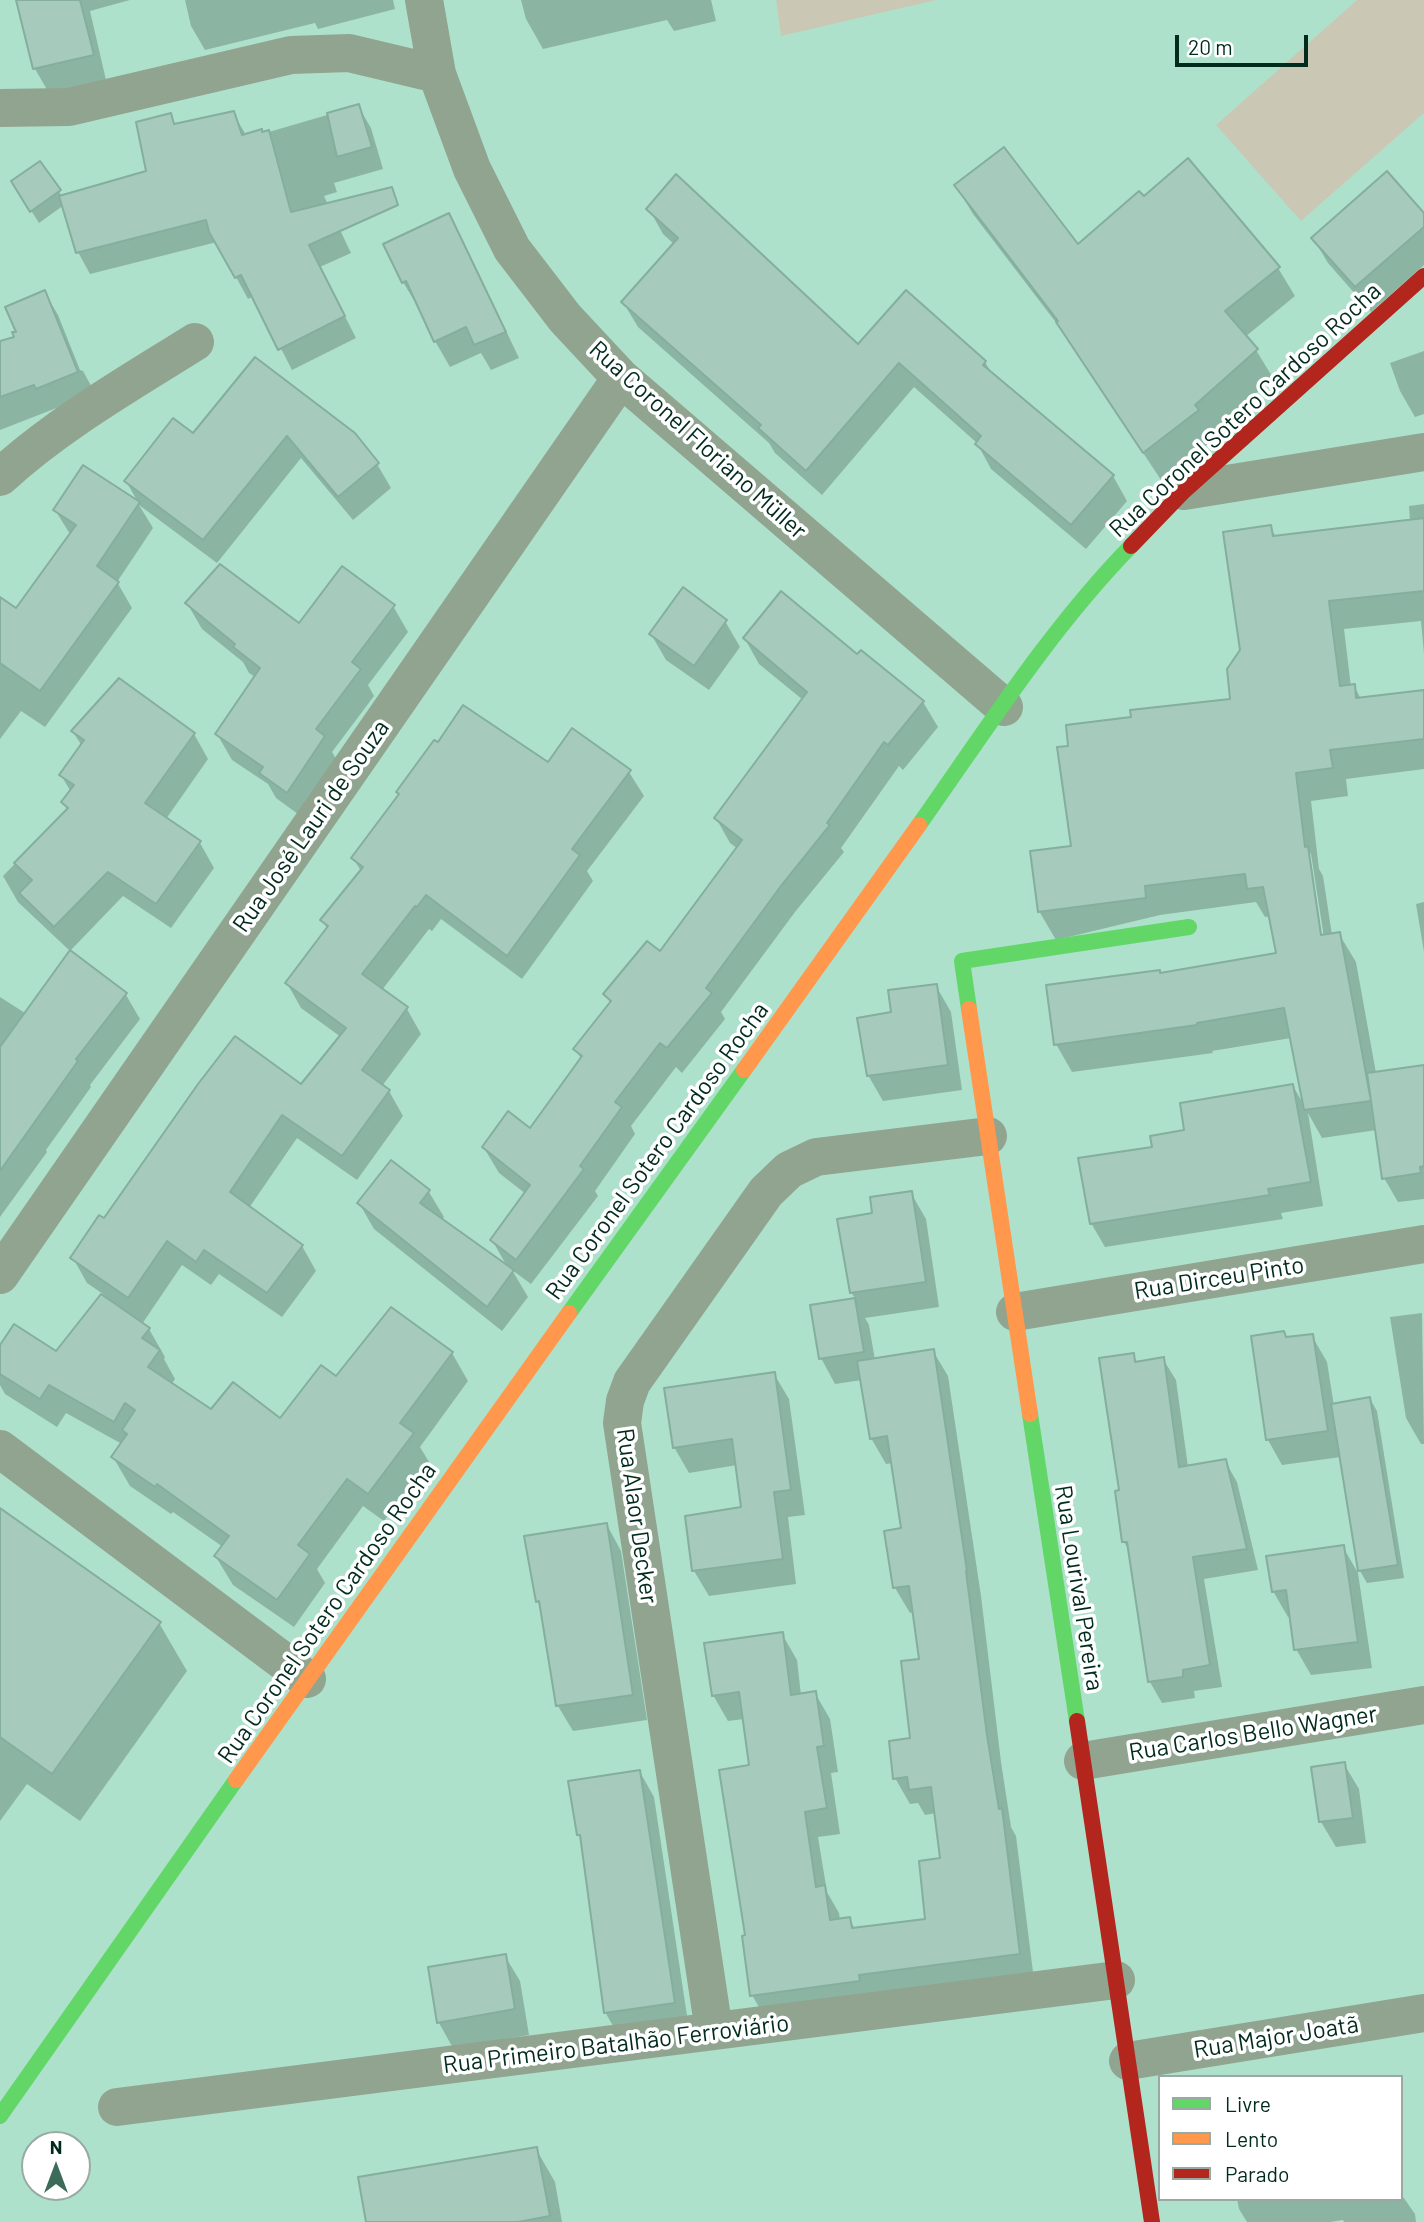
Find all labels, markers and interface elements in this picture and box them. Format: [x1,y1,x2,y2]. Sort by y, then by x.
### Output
scale bar [1179,21,1312,65]
text: 20 m [1188,34,1233,59]
street label: Rua Coronel Sotero Cardoso Rocha [1103,276,1387,544]
street label: Rua Coronel Floriano Müller [583,335,813,545]
street label: Rua José Lauri de Souza [227,714,395,938]
street label: Rua Coronel Sotero Cardoso Rocha [539,997,775,1305]
street label: Rua Dirceu Pinto [1132,1250,1306,1306]
street label: Rua Alaor Decker [610,1426,664,1606]
street label: Rua Coronel Sotero Cardoso Rocha [212,1457,442,1769]
street label: Rua Lourival Pereira [1049,1483,1109,1693]
street label: Rua Carlos Bello Wagner [1127,1699,1379,1767]
street label: Rua Primeiro Batalhão Ferroviário [441,2008,791,2080]
street label: Rua Major Joatã [1191,2010,1361,2064]
legend [1158,2075,1403,2201]
text: Livre [1225,2091,1271,2116]
text: Lento [1225,2126,1278,2151]
north arrow [21,2131,91,2201]
text: N [50,2135,62,2158]
text: Parado [1225,2161,1289,2186]

